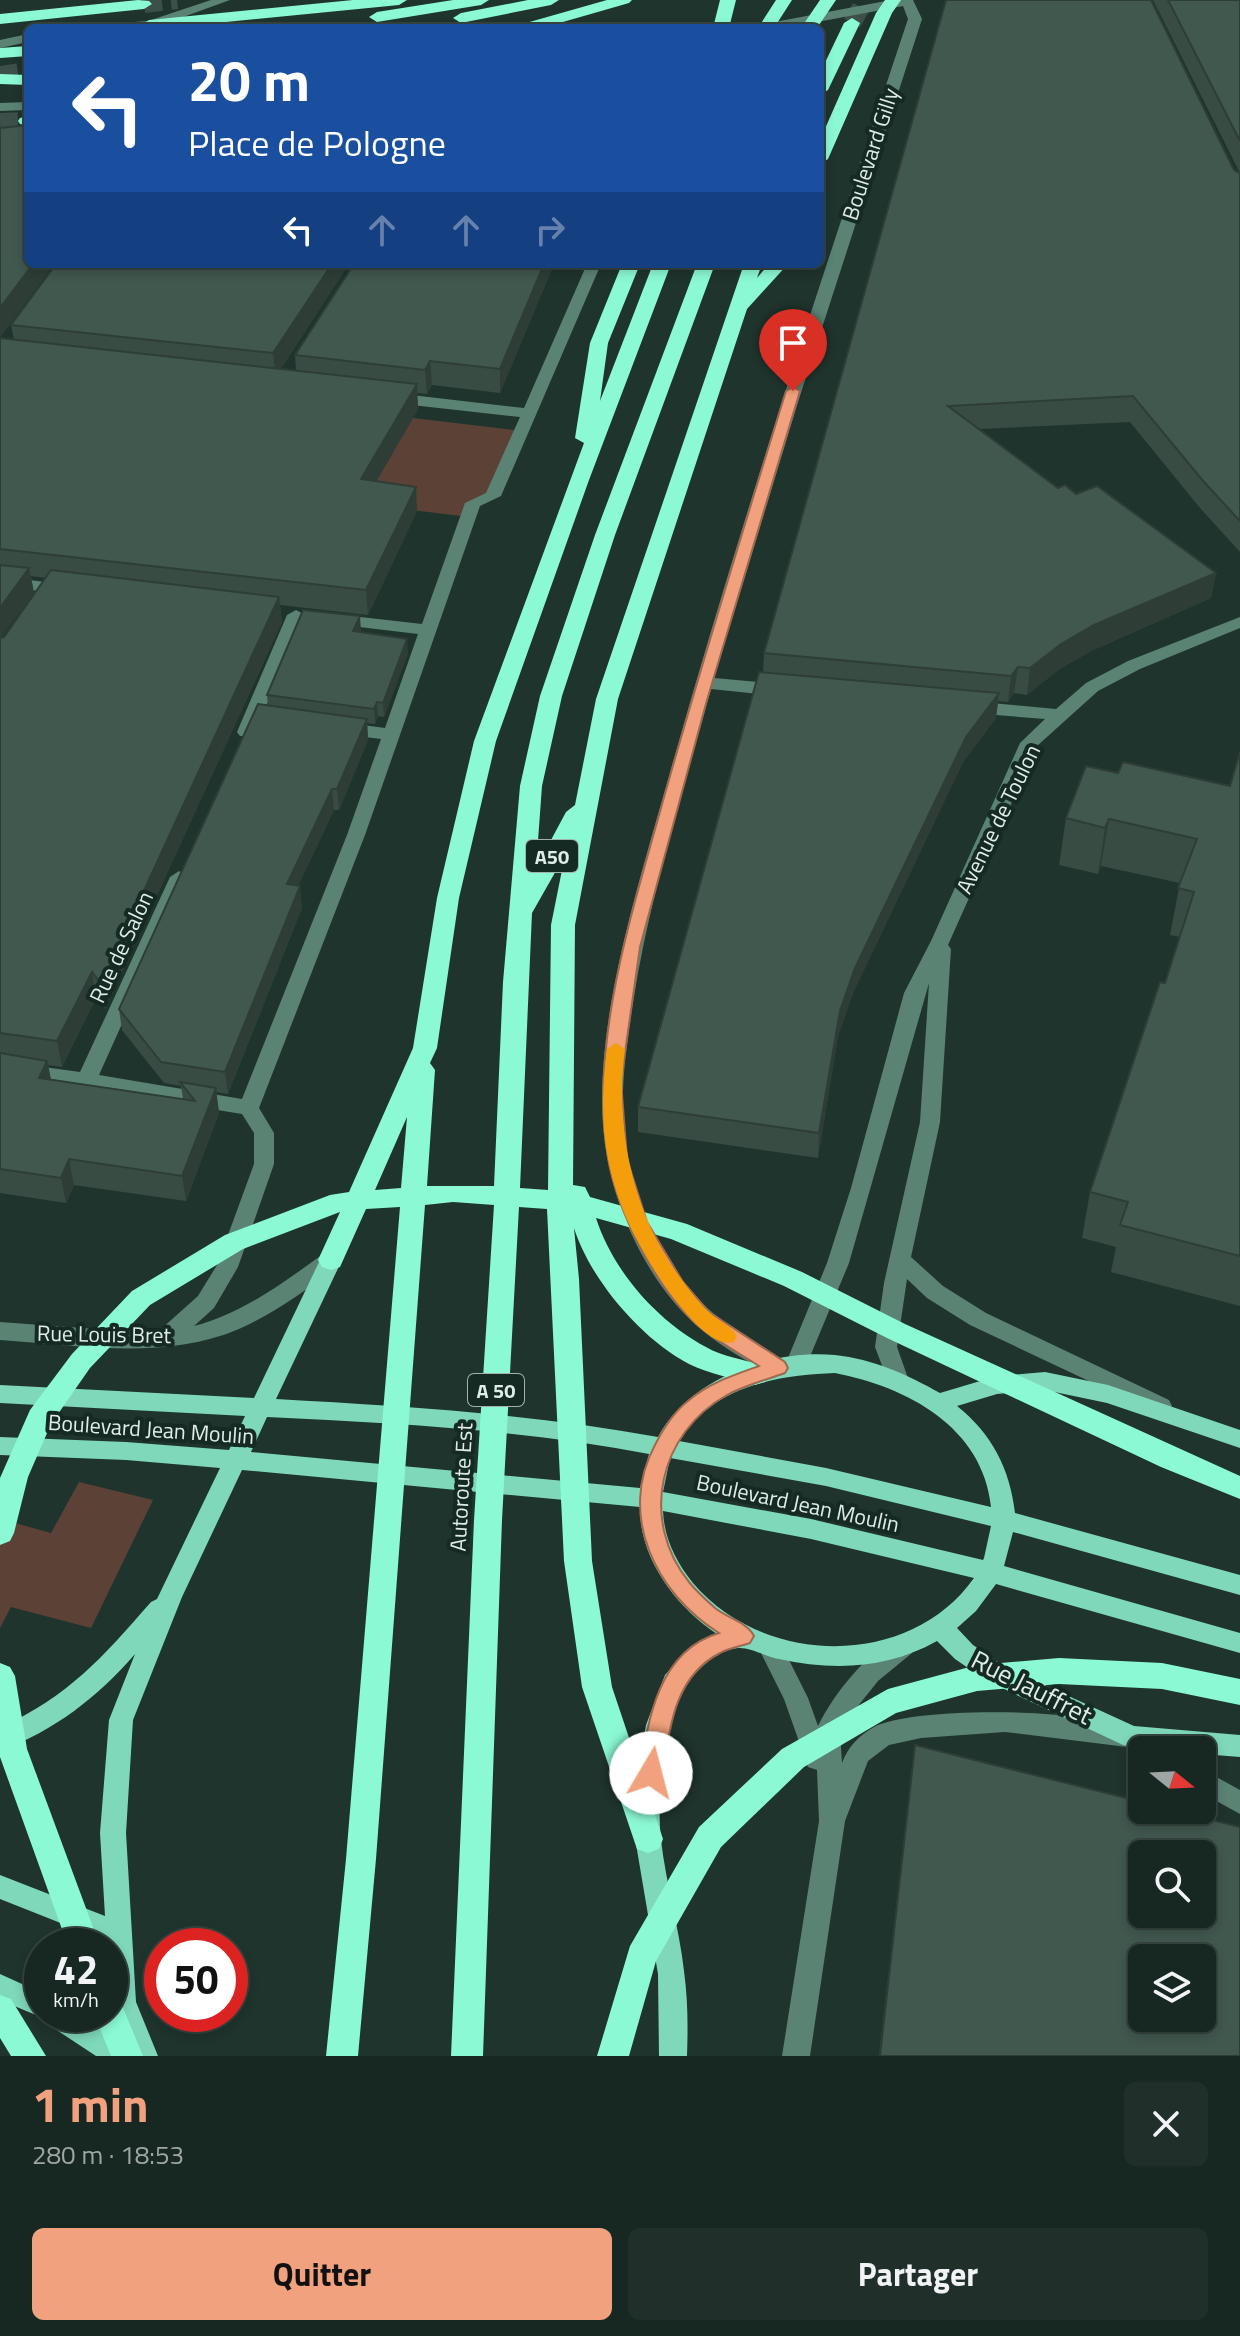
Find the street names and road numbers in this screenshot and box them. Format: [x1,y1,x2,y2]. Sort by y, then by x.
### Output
street label: Boulevard Gilly [833,83,907,225]
street label: Avenue de Toulon [947,738,1049,900]
road number: A50 [526,840,578,872]
street label: Rue de Salon [80,885,162,1009]
street label: Rue Louis Bret [36,1316,172,1352]
road number: A 50 [468,1374,524,1406]
street label: Boulevard Jean Moulin [47,1405,255,1453]
street label: Autoroute Est [441,1422,481,1552]
street label: Boulevard Jean Moulin [693,1465,903,1541]
street label: Rue Jauffret [965,1640,1099,1734]

